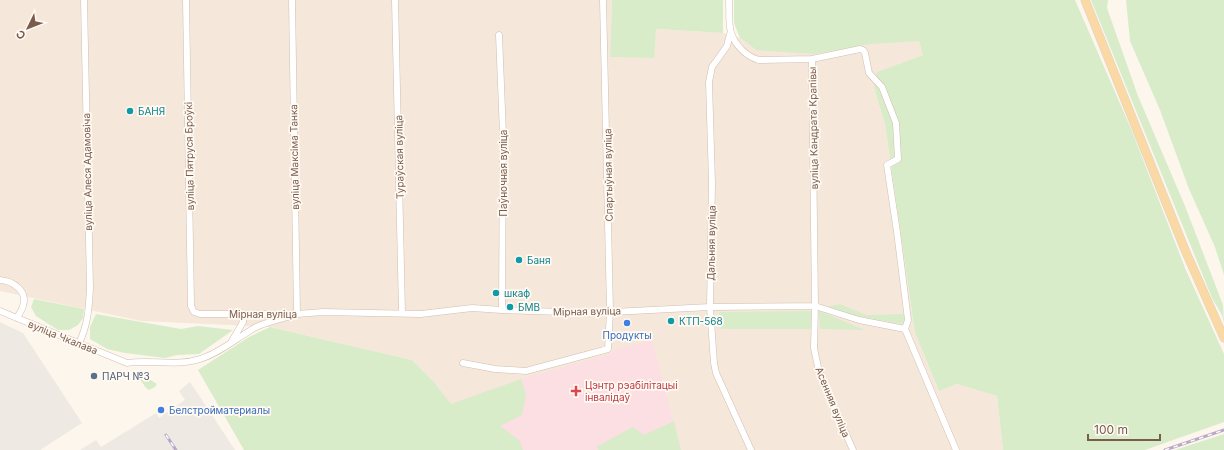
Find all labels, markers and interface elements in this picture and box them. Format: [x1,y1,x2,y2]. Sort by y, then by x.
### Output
north arrow [8,8,48,48]
text: С [13,27,29,43]
street label: вуліца Кандрата Крапівы [806,67,820,189]
street label: вуліца Пятруся Броўкі [182,102,196,210]
street label: вуліца Максіма Танка [287,104,301,210]
place label: БАНЯ [138,105,165,117]
marker: БАНЯ [125,106,135,116]
street label: вуліца Алеся Адамовіча [80,113,94,231]
street label: Тураўская вуліца [392,115,406,199]
street label: Спартыўная вуліца [601,128,615,222]
street label: Паўночная вуліца [497,130,509,216]
street label: Дальняя вуліца [704,205,718,281]
place label: Баня [527,254,551,266]
marker: Баня [514,255,524,265]
place label: шкаф [504,287,530,299]
marker: шкаф [491,288,501,298]
place label: БМВ [518,301,540,313]
marker: БМВ [505,302,515,312]
street label: Мірная вуліца [553,304,621,318]
street label: Мірная вуліца [229,308,297,320]
place label: КТП-568 [679,315,723,327]
marker: КТП-568 [666,316,676,326]
street label: вуліца Чкалава [26,318,100,356]
marker: Продукты [622,318,632,328]
place label: Продукты [602,329,652,341]
street label: Асенняя вуліца [813,365,853,439]
place label: ПАРЧ №3 [102,370,150,382]
marker: ПАРЧ №3 [89,371,99,381]
place label: Цэнтр рэабілітацыі інвалідаў [585,379,678,403]
marker: Цэнтр рэабілітацыі інвалідаў [570,385,582,397]
place label: Белстройматериалы [169,404,270,416]
marker: Белстройматериалы [156,405,166,415]
scale bar [1088,416,1160,442]
text: 100 m [1094,422,1128,437]

